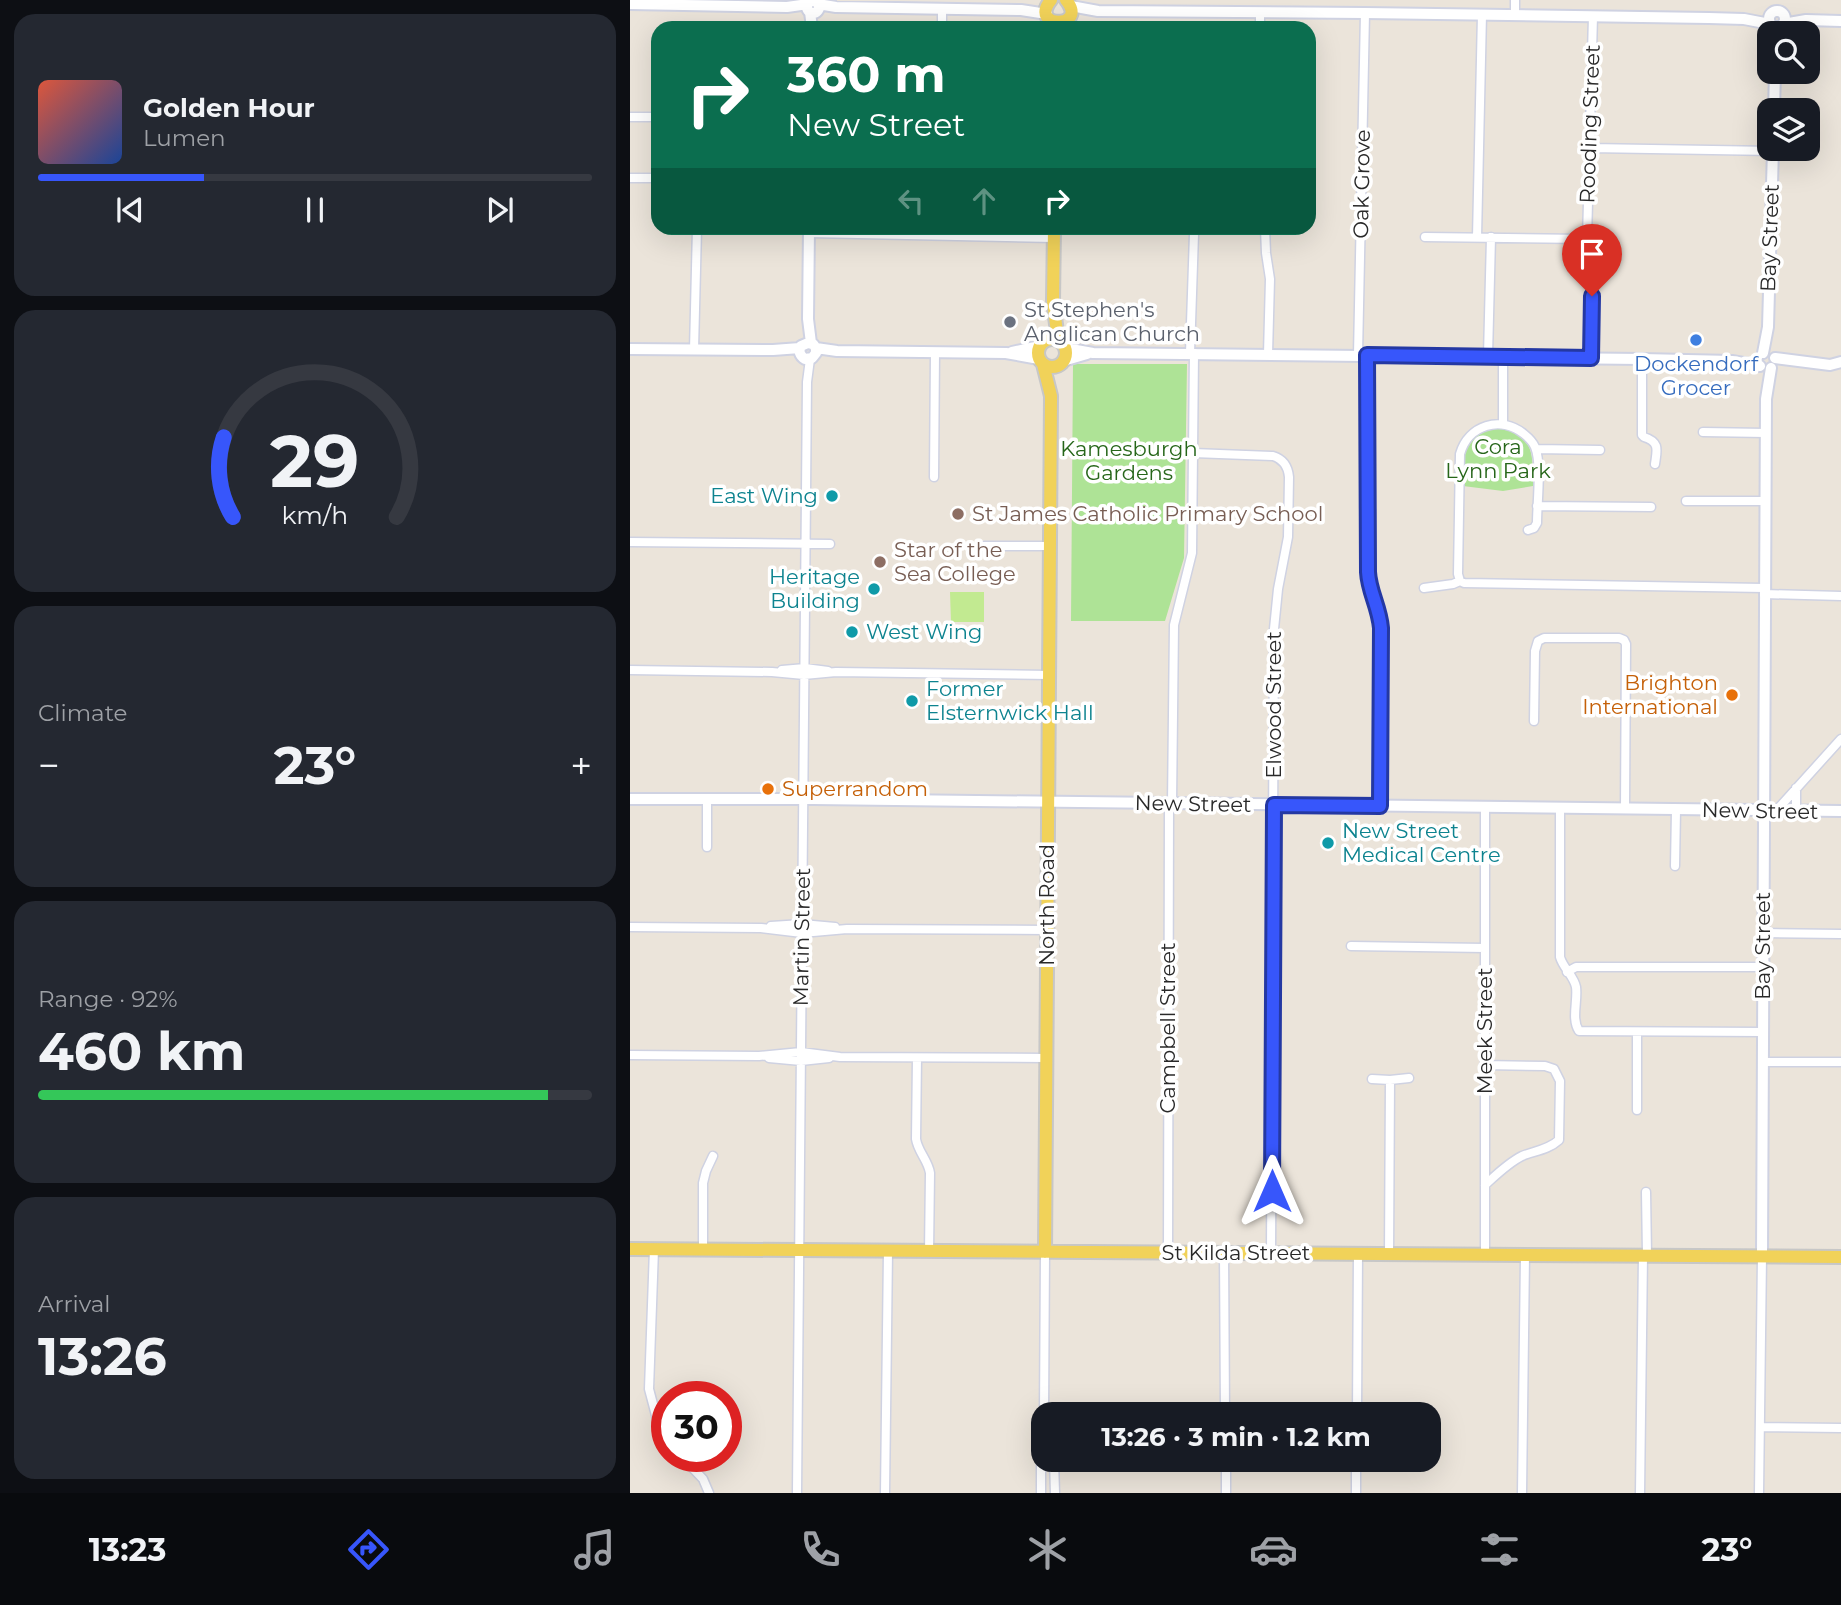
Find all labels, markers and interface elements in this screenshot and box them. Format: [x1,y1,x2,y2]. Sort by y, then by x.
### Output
map controls [1757,21,1820,161]
button: search [1757,21,1820,84]
street label: Rooding Street [1574,44,1605,204]
text: 360 m [787,45,946,104]
icon: right [672,49,763,140]
text: Golden Hour [143,92,315,124]
button: layers [1757,98,1820,161]
text: New Street [787,105,965,144]
text: Lumen [143,124,226,152]
street label: Oak Grove [1348,129,1375,239]
icon: left [892,182,930,220]
icon: ahead [965,182,1003,220]
icon: right [1038,182,1076,220]
street label: Bay Street [1755,183,1784,292]
icon: previous [111,191,149,229]
icon: pause [296,191,334,229]
icon: next [481,191,519,229]
pin [1562,224,1622,296]
icon: arrive [1573,235,1611,273]
place label: St Stephen's Anglican Church [1024,297,1200,346]
marker: St Stephen's Anglican Church [1002,314,1018,330]
marker: Dockendorf Grocer [1688,332,1704,348]
place label: Dockendorf Grocer [1634,351,1759,400]
text: 29 [270,417,360,505]
park label: Cora Lynn Park [1445,434,1551,483]
park label: Kamesburgh Gardens [1060,436,1198,485]
place label: East Wing [710,483,818,508]
marker: East Wing [824,488,840,504]
text: km/h [282,499,348,529]
place label: St James Catholic Primary School [972,501,1323,526]
marker: St James Catholic Primary School [950,506,966,522]
place label: Star of the Sea College [894,537,1016,586]
marker: Star of the Sea College [872,554,888,570]
place label: Heritage Building [769,564,860,613]
marker: Heritage Building [866,581,882,597]
place label: West Wing [866,619,982,644]
marker: West Wing [844,624,860,640]
street label: Elwood Street [1261,631,1286,779]
place label: Brighton International [1582,670,1718,719]
place label: Former Elsternwick Hall [926,676,1094,725]
marker: Brighton International [1724,687,1740,703]
marker: Former Elsternwick Hall [904,693,920,709]
text: Climate [38,699,127,727]
text: 23° [274,734,356,797]
text: − [38,742,60,789]
text: + [570,742,592,789]
place label: Superrandom [782,776,928,801]
marker: Superrandom [760,781,776,797]
street label: New Street [1134,790,1252,817]
street label: New Street [1701,797,1819,824]
place label: New Street Medical Centre [1342,818,1501,867]
marker: New Street Medical Centre [1320,835,1336,851]
street label: North Road [1034,844,1059,966]
street label: Martin Street [788,868,815,1006]
street label: Bay Street [1750,892,1775,1000]
street label: Campbell Street [1155,943,1180,1113]
street label: Meek Street [1472,968,1497,1094]
text: Range · 92% [38,985,178,1013]
text: 460 km [38,1020,245,1083]
position arrow [1235,1154,1309,1228]
street label: St Kilda Street [1162,1240,1310,1265]
text: Arrival [38,1290,111,1318]
text: 13:26 [38,1325,167,1388]
speed limit sign: 30 [651,1381,742,1472]
text: 13:26 · 3 min · 1.2 km [1101,1421,1371,1453]
icon: directions [344,1525,393,1574]
icon: music [570,1525,619,1574]
icon: phone [796,1525,845,1574]
icon: climate [1023,1525,1072,1574]
icon: car [1249,1525,1298,1574]
icon: filters [1475,1525,1524,1574]
text: 13:23 [89,1530,166,1569]
text: 23° [1702,1530,1752,1569]

